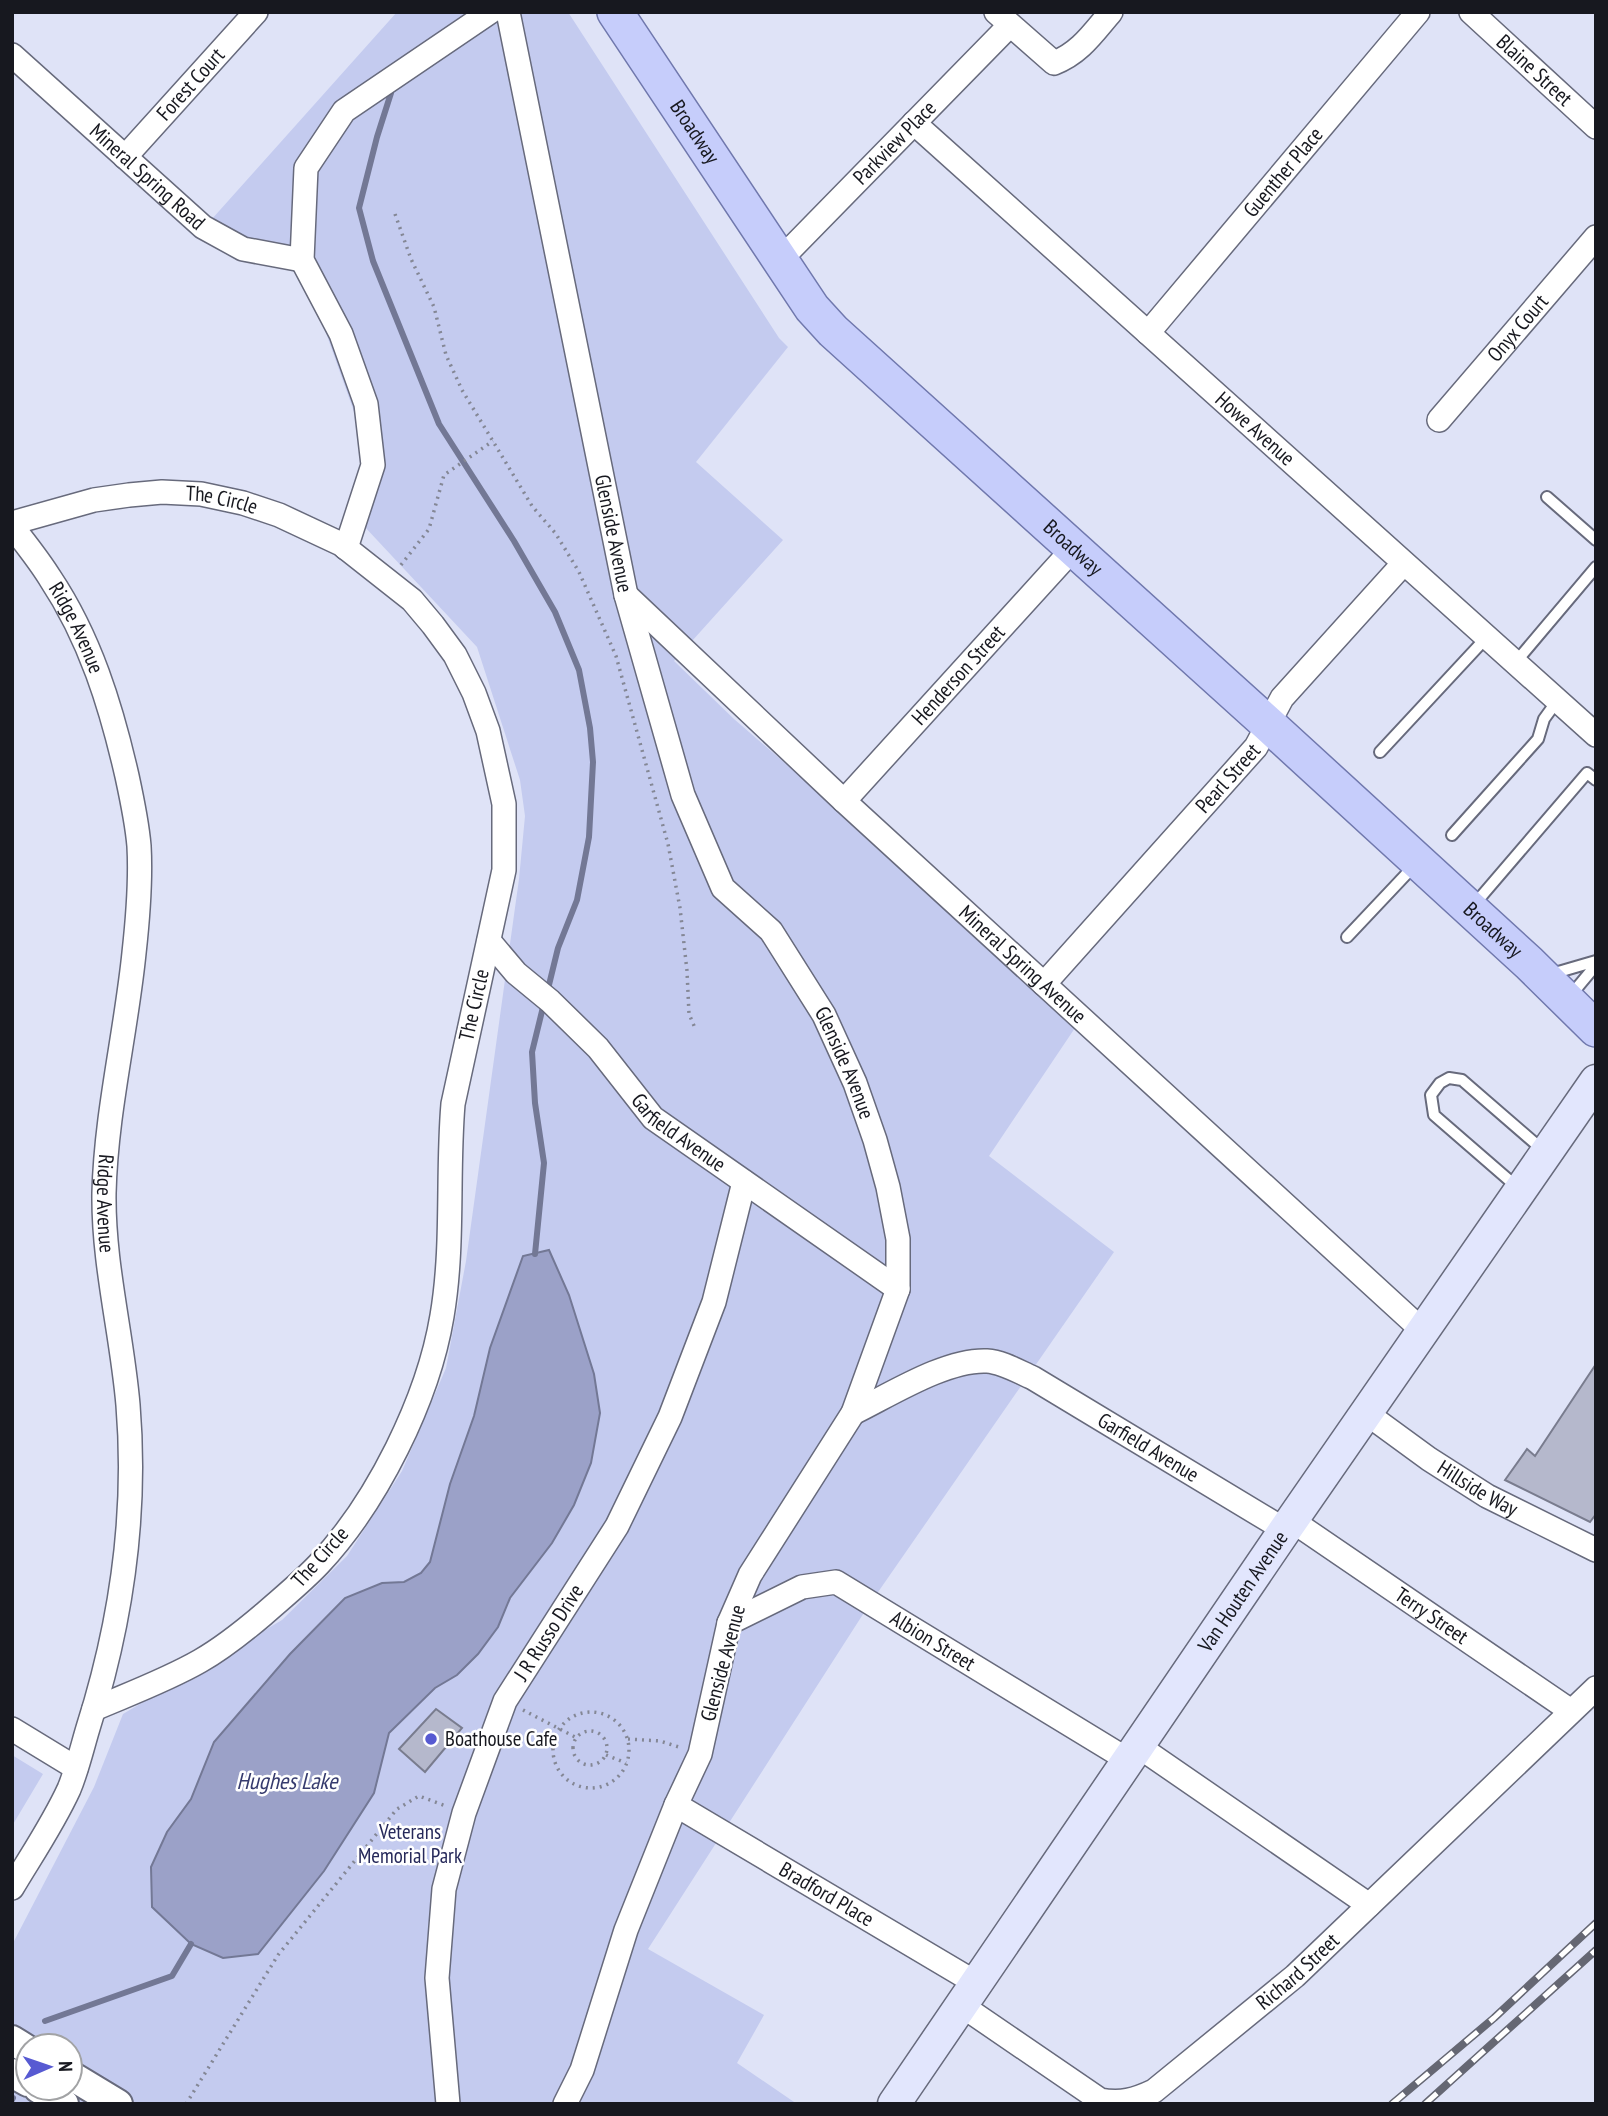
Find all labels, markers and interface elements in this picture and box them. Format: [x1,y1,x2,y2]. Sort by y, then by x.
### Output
street label: Blaine Street [1491,28,1578,112]
street label: Forest Court [151,42,230,126]
street label: Broadway [664,95,726,169]
street label: Parkview Place [847,95,942,190]
street label: Mineral Spring Road [84,117,211,235]
street label: Guenther Place [1237,121,1329,223]
street label: Onyx Court [1481,288,1554,367]
street label: Howe Avenue [1210,386,1301,471]
street label: Glenside Avenue [589,472,639,595]
street label: The Circle [185,479,261,520]
street label: Broadway [1038,514,1109,581]
street label: Ridge Avenue [43,577,110,677]
street label: Henderson Street [906,619,1011,731]
street label: Pearl Street [1189,737,1266,818]
street label: Broadway [1458,896,1529,964]
street label: Mineral Spring Avenue [954,899,1092,1029]
street label: The Circle [452,966,495,1043]
street label: Glenside Avenue [809,1001,881,1123]
street label: Garfield Avenue [626,1087,731,1178]
street label: Ridge Avenue [91,1153,121,1254]
street label: Garfield Avenue [1093,1406,1204,1488]
street label: Hillside Way [1433,1454,1523,1522]
street label: The Circle [285,1521,354,1593]
street label: Van Houten Avenue [1191,1525,1293,1658]
street label: J R Russo Drive [507,1579,589,1686]
street label: Terry Street [1390,1581,1474,1650]
street label: Glenside Avenue [694,1602,751,1724]
street label: Albion Street [885,1604,981,1677]
place label: Boathouse Cafe [445,1725,557,1752]
marker: Boathouse Cafe [423,1731,439,1747]
water label: Hughes Lake [236,1766,339,1795]
park label: Veterans Memorial Park [358,1818,462,1869]
street label: Bradford Place [775,1855,879,1932]
street label: Richard Street [1250,1927,1345,2015]
north arrow [14,2032,84,2102]
text: N [54,2061,78,2072]

